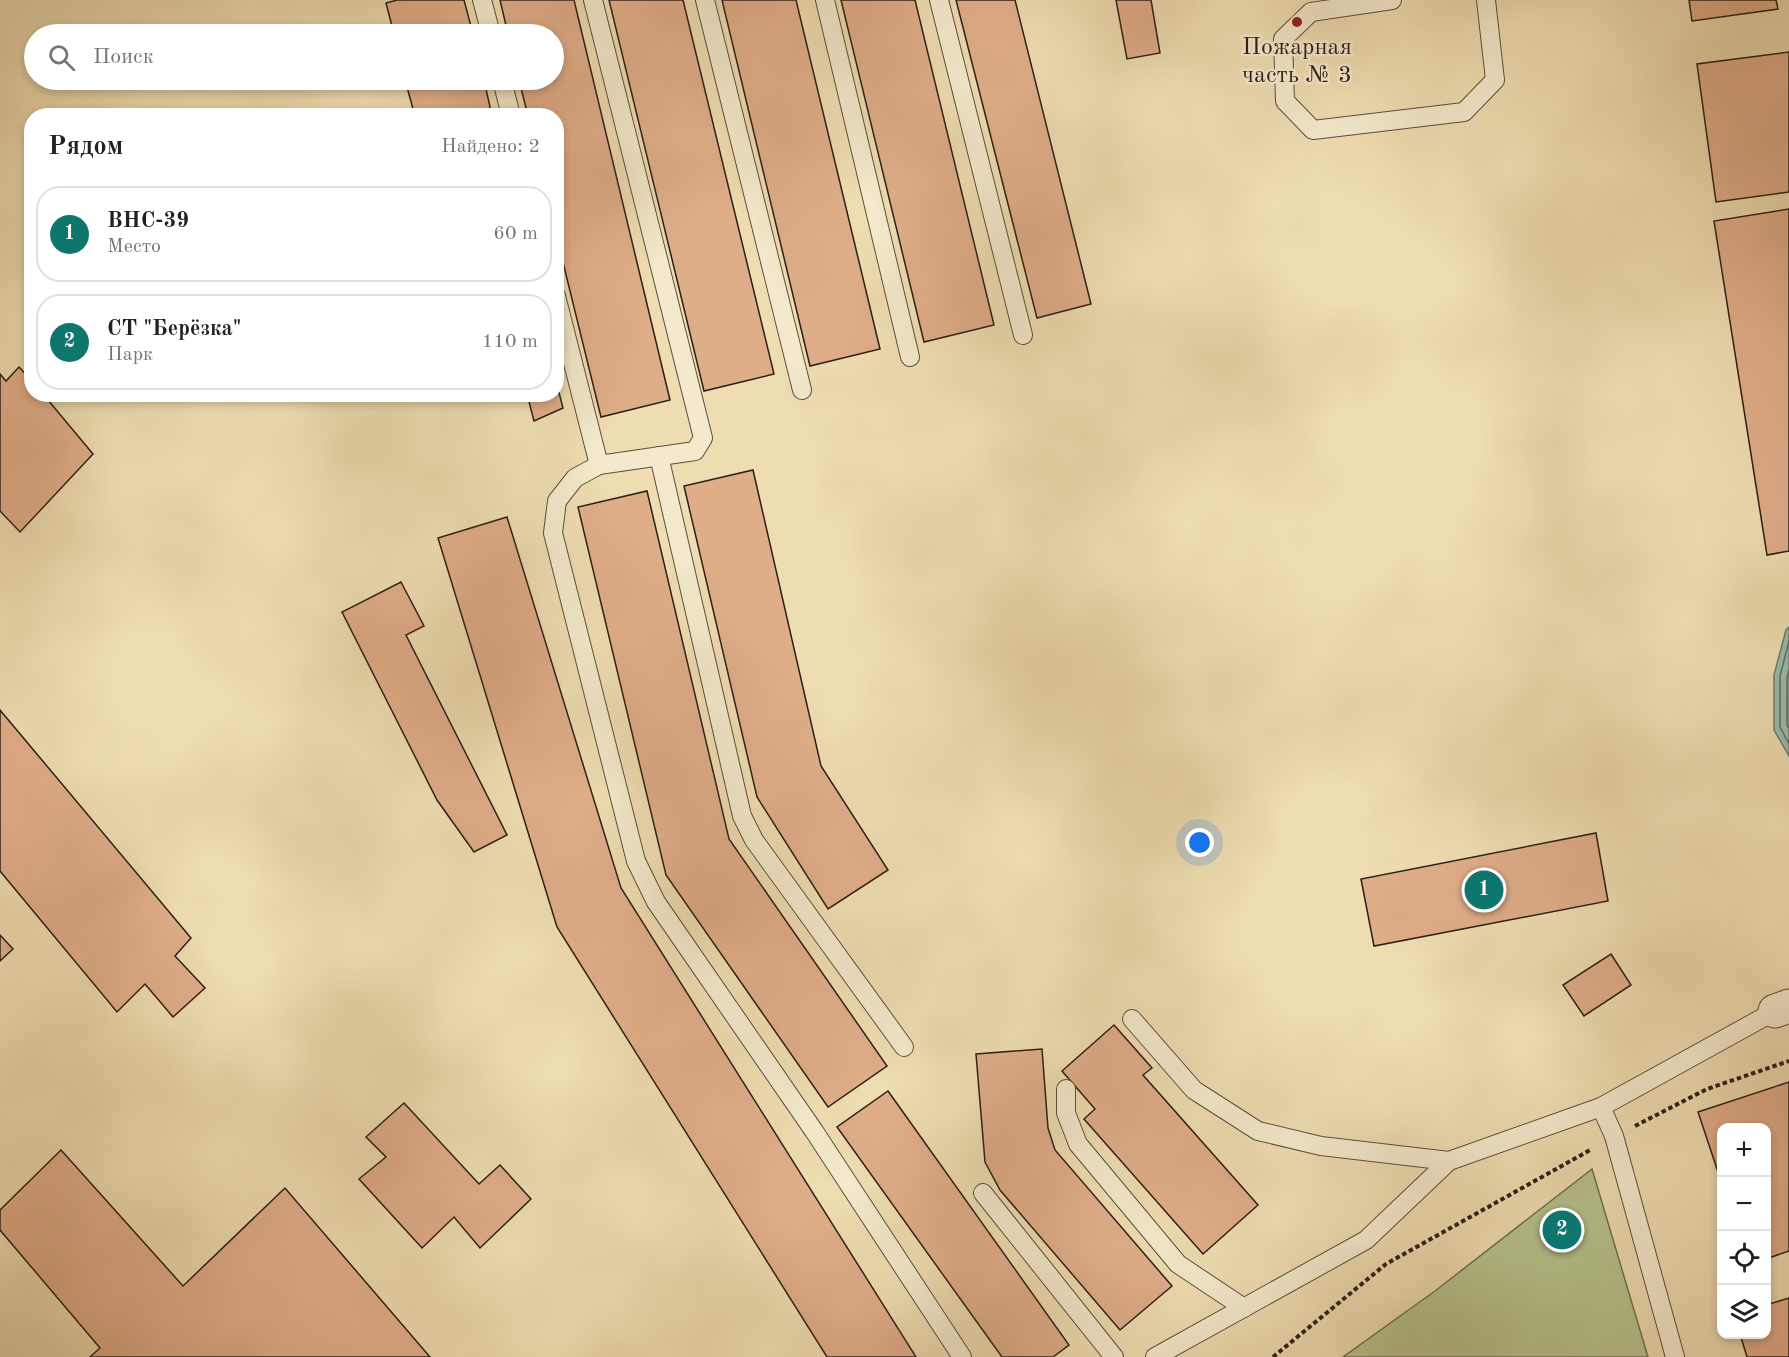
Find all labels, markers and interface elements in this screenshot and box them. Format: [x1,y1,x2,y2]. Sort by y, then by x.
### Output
marker: Пожарная часть № 3 [1290,15,1304,29]
search box [24,24,564,90]
place label: Пожарная часть № 3 [1242,36,1352,88]
icon: search [45,41,78,74]
text: Поиск [93,46,154,68]
text: Рядом [48,134,123,160]
text: Найдено: 2 [441,137,540,157]
text: ВНС-39 [107,210,189,232]
text: 1 [64,224,75,244]
text: 60 m [493,224,538,244]
text: Место [107,237,161,257]
text: СТ "Берёзка" [107,318,241,340]
text: 2 [64,332,75,352]
text: 110 m [482,332,538,352]
text: Парк [107,345,153,365]
your location [1185,828,1214,857]
pin: 1 [1464,868,1504,912]
map controls [1717,1123,1771,1339]
button: + [1717,1123,1771,1177]
button: − [1717,1177,1771,1231]
pin: 2 [1542,1208,1582,1252]
button: locate [1717,1231,1771,1285]
button: layers [1717,1285,1771,1339]

